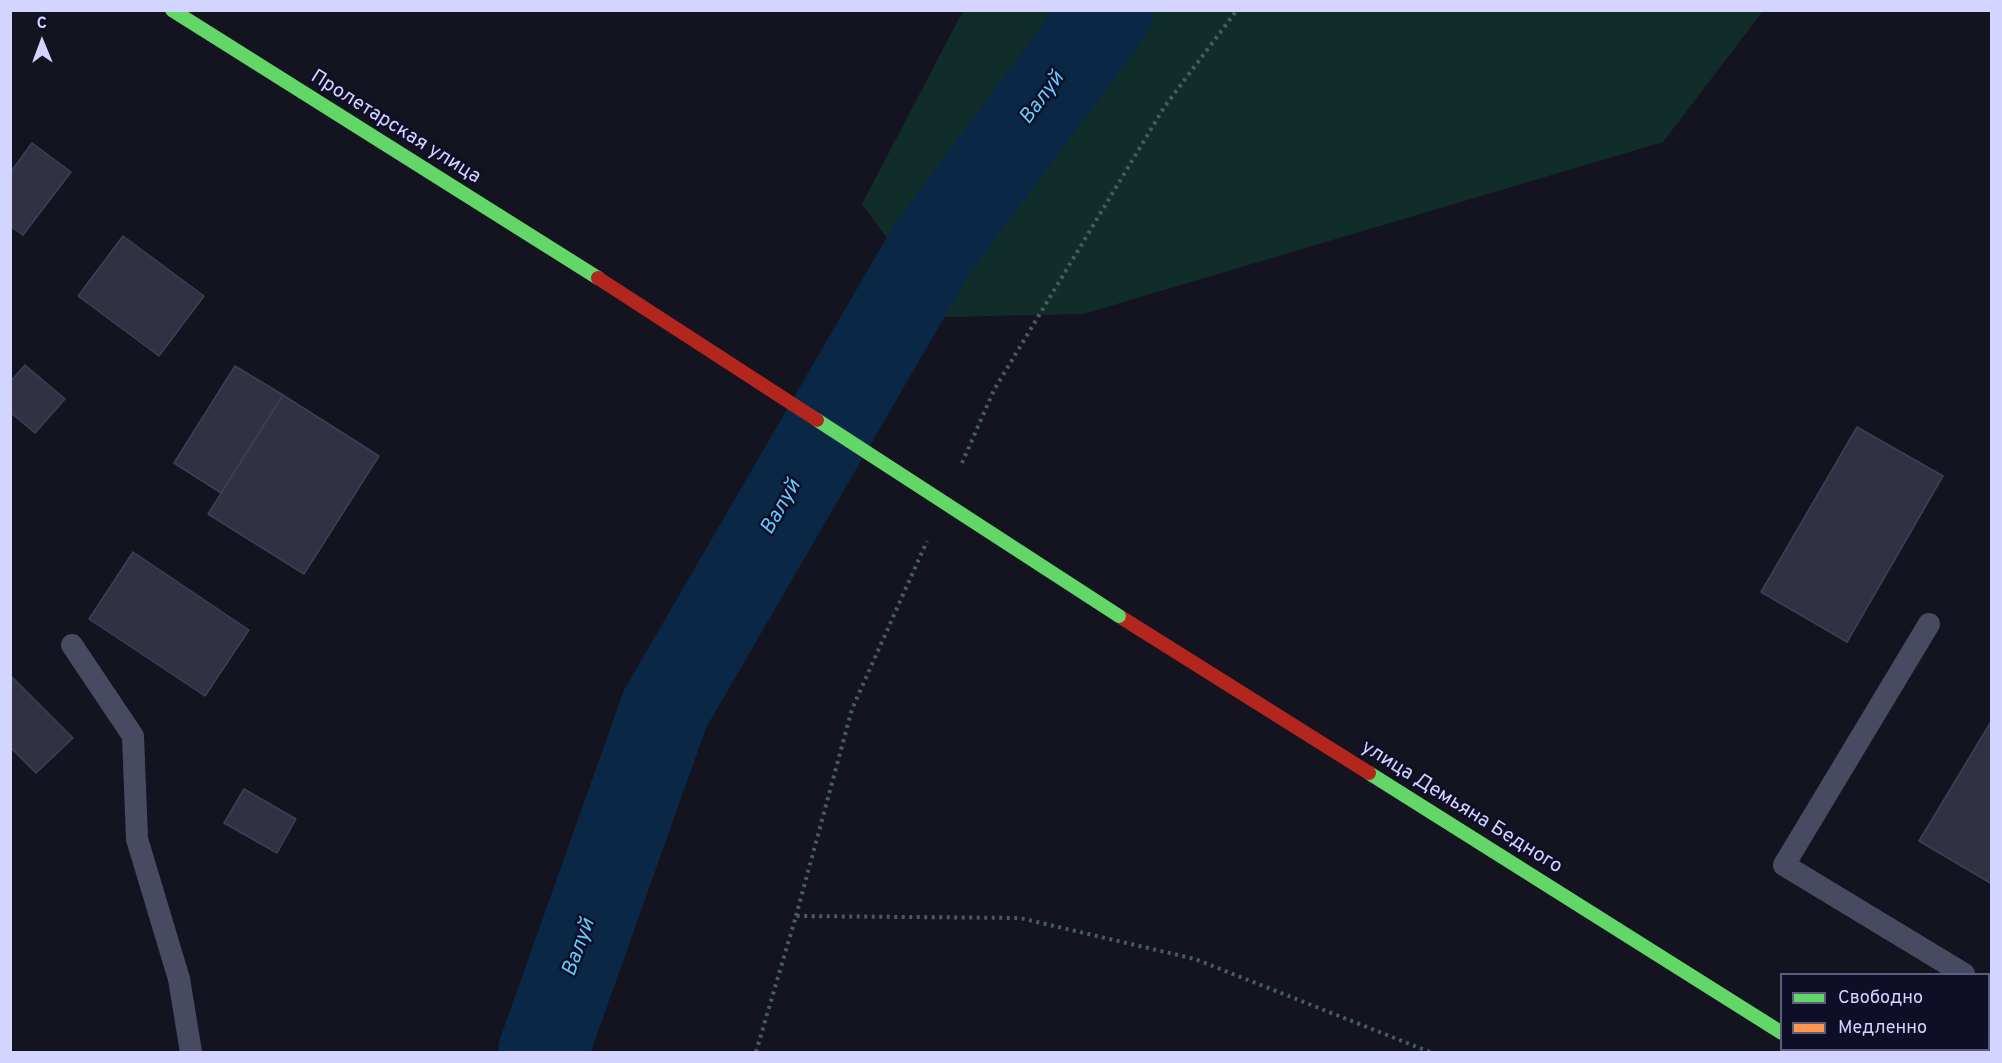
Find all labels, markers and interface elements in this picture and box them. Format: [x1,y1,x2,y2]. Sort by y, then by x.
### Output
north arrow [12,12,72,72]
text: С [36,14,47,34]
street label: Пролетарская улица [305,66,485,190]
water label: Валуй [1015,68,1071,130]
water label: Валуй [756,476,808,540]
street label: улица Демьяна Бедного [1356,736,1566,880]
water label: Валуй [558,916,602,980]
legend [1780,973,1990,1051]
text: Свободно [1838,987,1923,1010]
text: Медленно [1838,1017,1927,1040]

